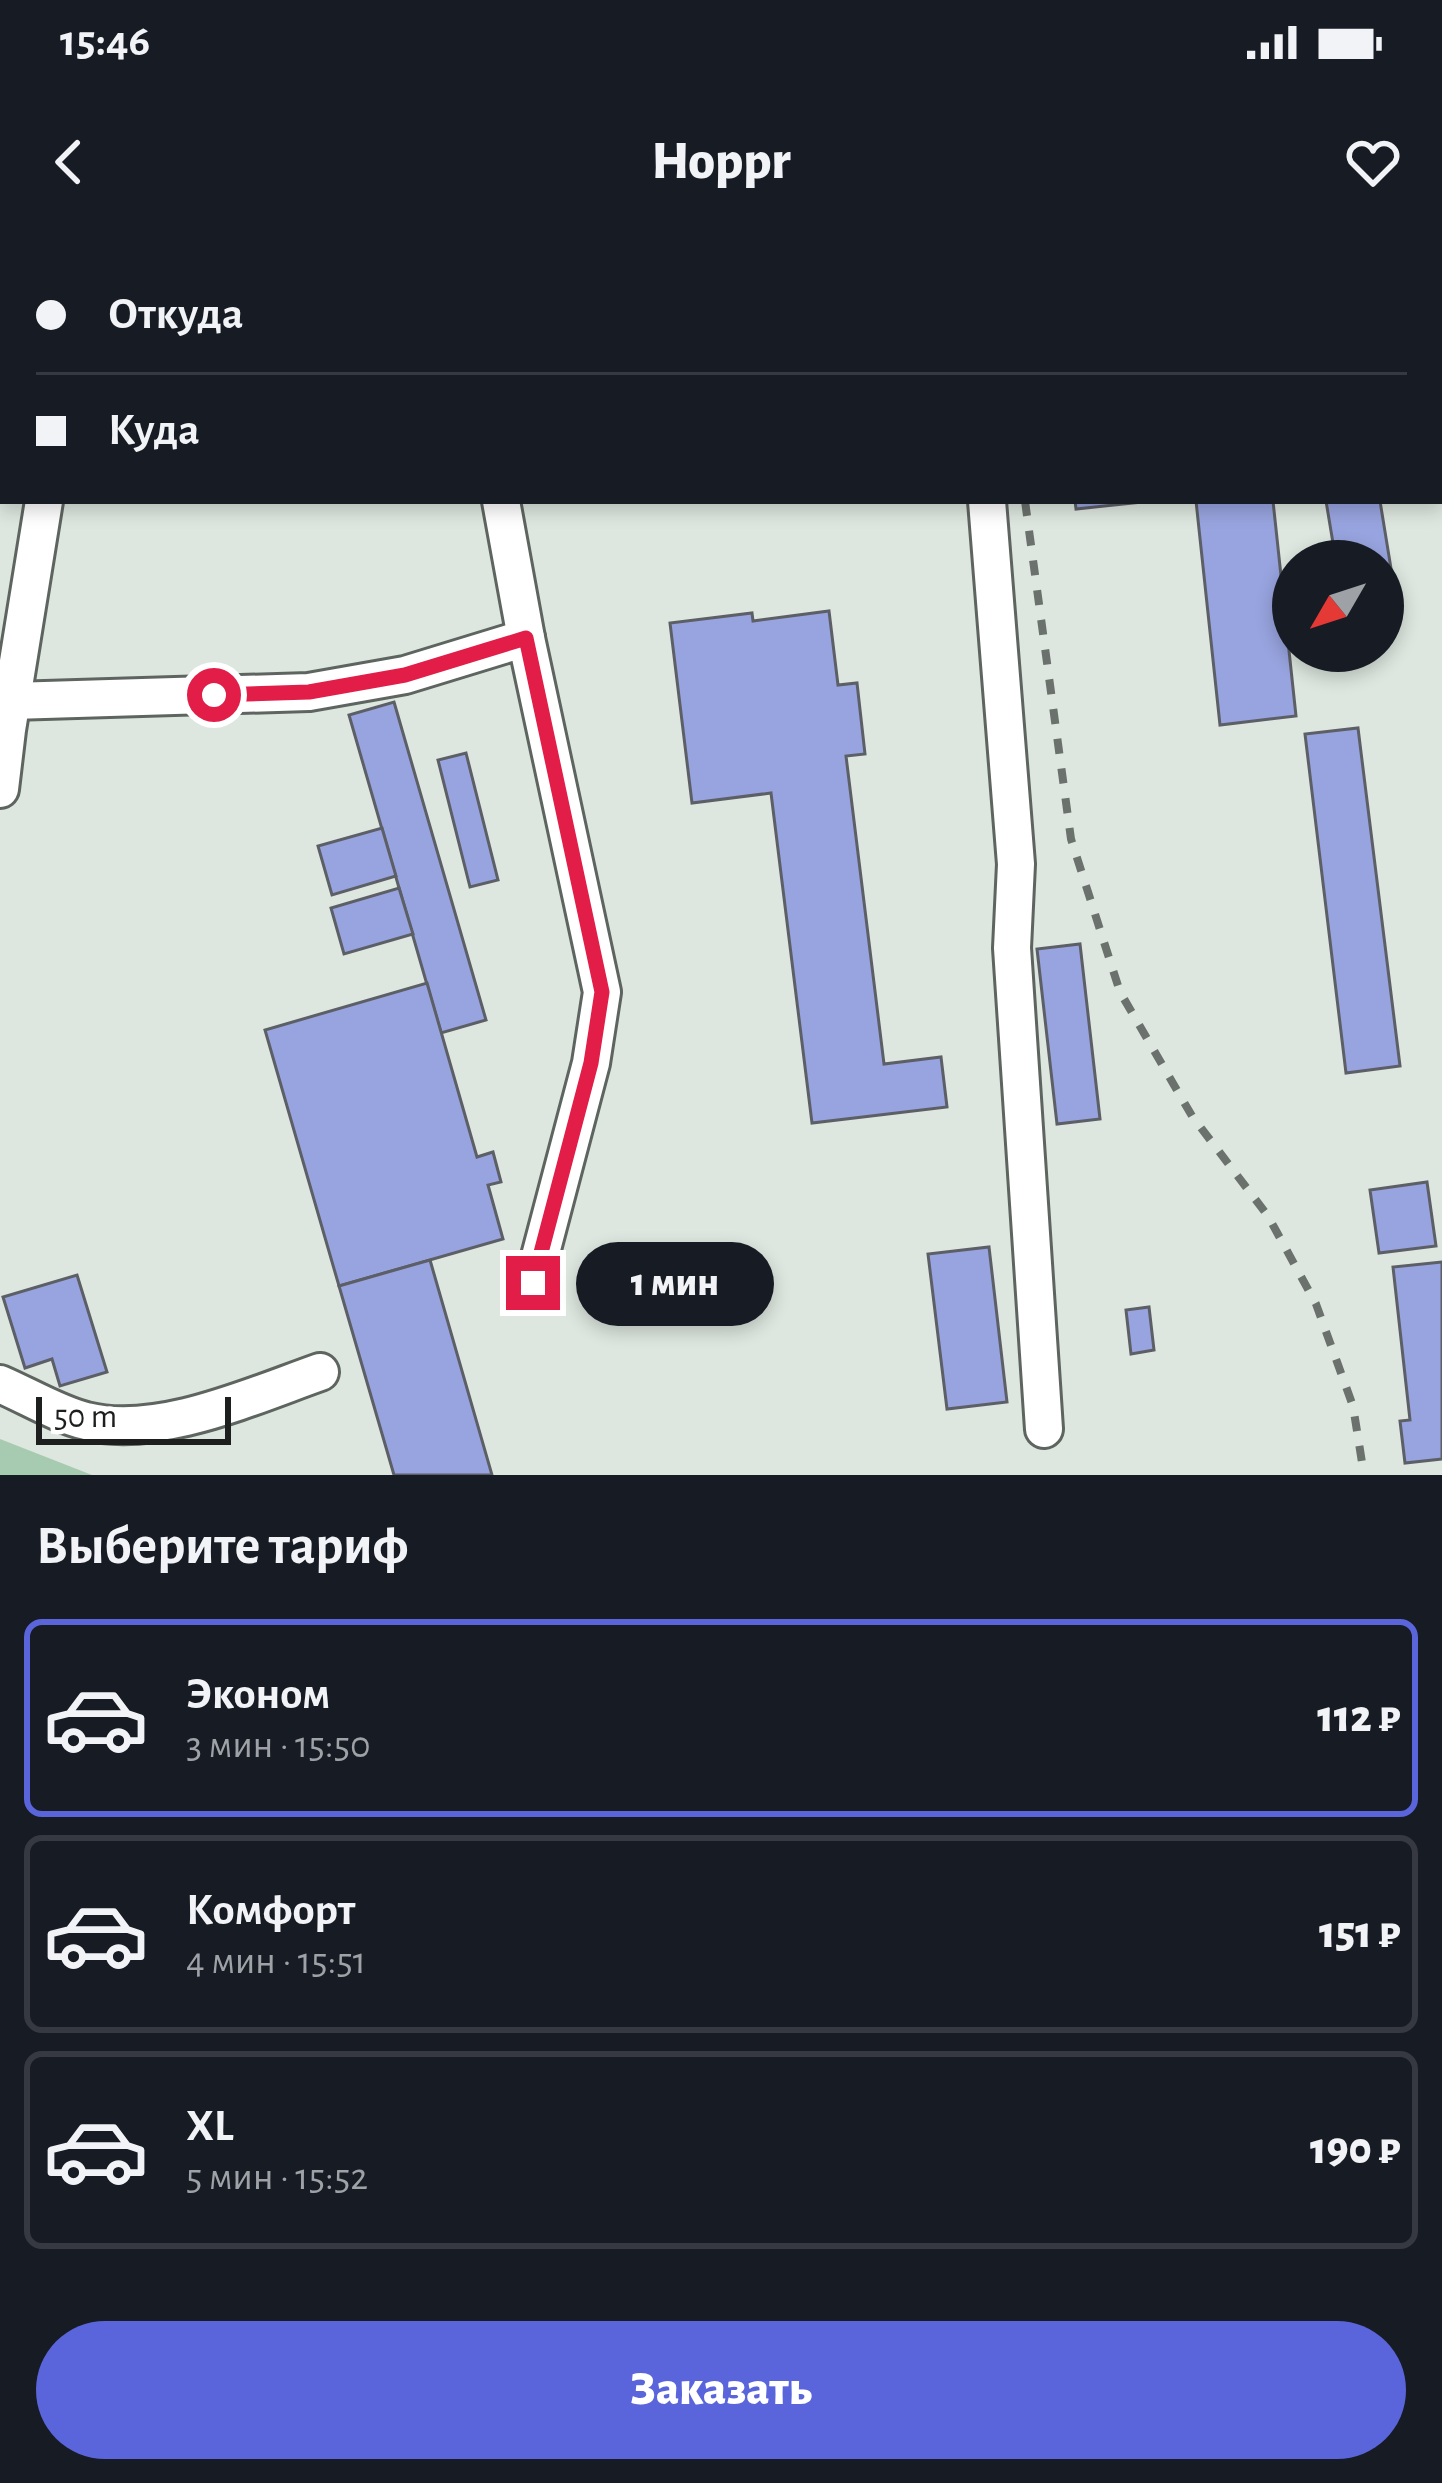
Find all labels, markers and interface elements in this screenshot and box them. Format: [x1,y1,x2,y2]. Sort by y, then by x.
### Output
text: 15:46 [60,19,150,64]
icon: back [36,129,102,195]
icon: heart [1340,129,1406,195]
text: Hoppr [651,135,791,189]
text: Откуда [108,292,243,337]
text: Куда [108,408,200,453]
north arrow [1272,540,1404,672]
map controls [1272,540,1404,672]
route start [187,668,241,722]
callout: 1 мин [575,1241,773,1325]
route end [506,1256,560,1310]
text: 1 мин [631,1264,719,1303]
scale bar [36,1391,231,1444]
text: 50 m [54,1401,117,1434]
text: Выберите тариф [36,1520,408,1574]
icon: car [42,1664,150,1772]
text: Эконом [186,1672,330,1717]
text: 112 ₽ [1317,1695,1400,1740]
text: 3 мин · 15:50 [186,1726,371,1765]
icon: car [42,1880,150,1988]
text: Комфорт [186,1888,355,1933]
text: 151 ₽ [1319,1911,1400,1956]
text: 4 мин · 15:51 [186,1942,366,1981]
icon: car [42,2096,150,2204]
text: XL [186,2104,234,2149]
text: 190 ₽ [1310,2127,1400,2172]
text: 5 мин · 15:52 [186,2158,368,2197]
button: Заказать [36,2321,1406,2459]

